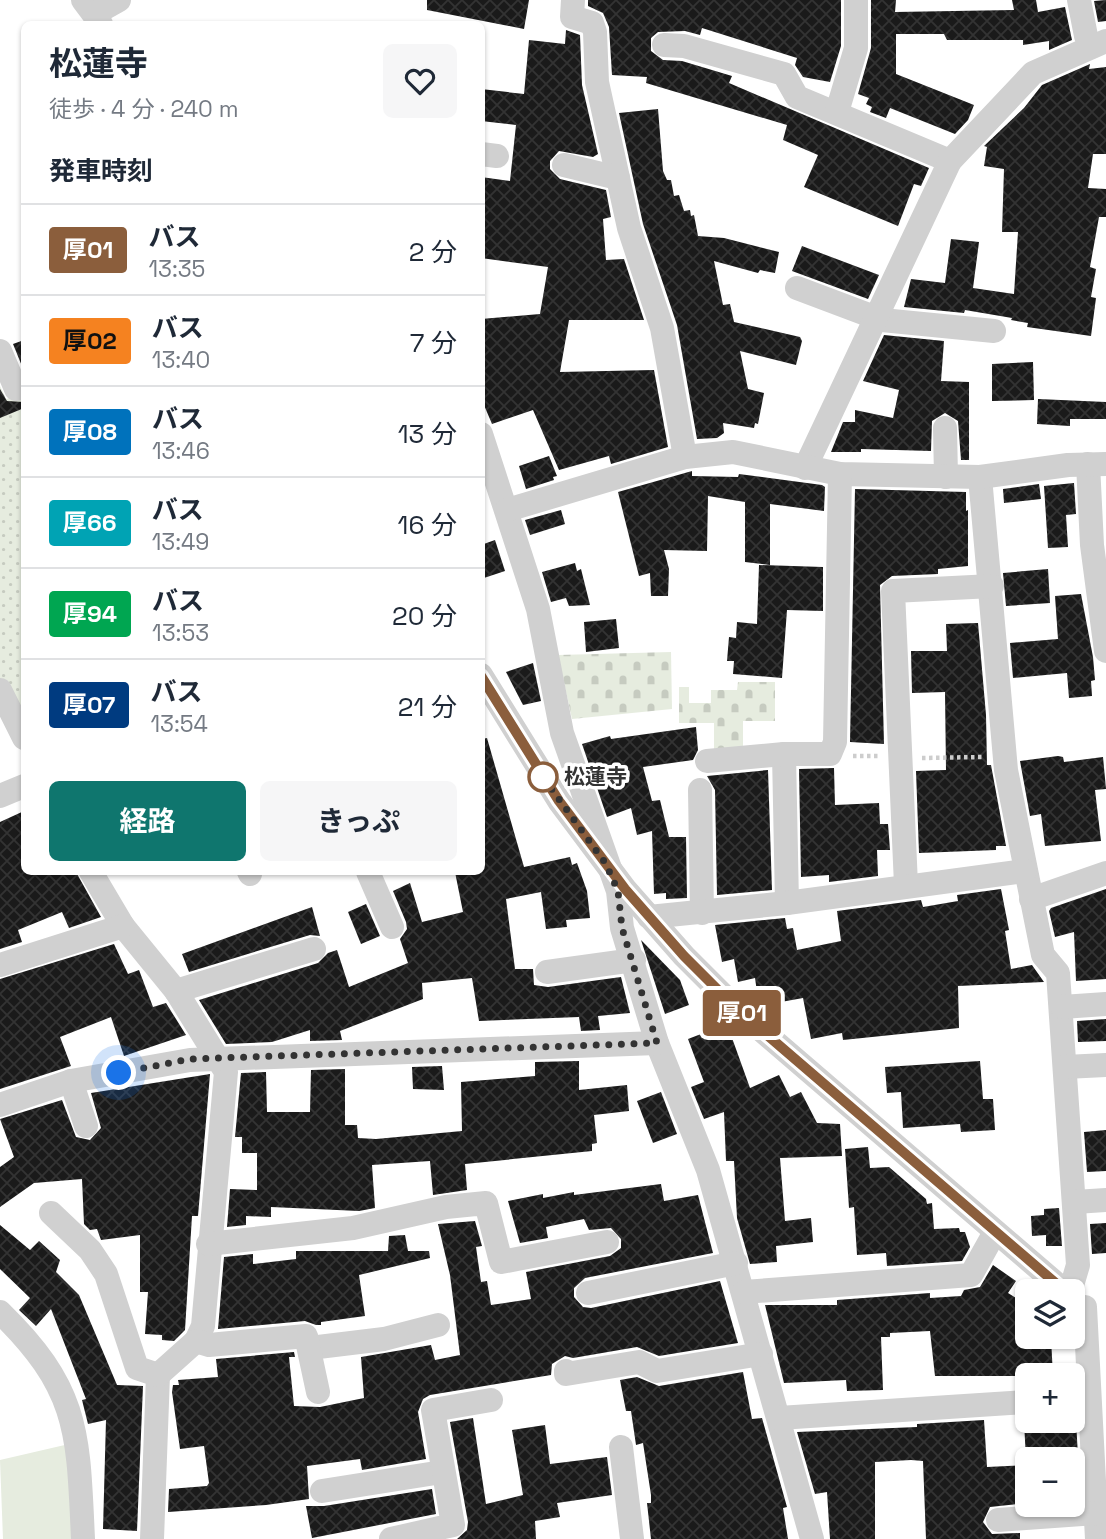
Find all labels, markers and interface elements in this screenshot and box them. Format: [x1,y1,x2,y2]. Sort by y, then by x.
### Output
text: 松蓮寺 [49,43,148,85]
button: heart [383,44,457,118]
text: 徒歩 · 4 分 · 240 m [49,94,239,124]
text: 発車時刻 [49,154,153,188]
text: バス [148,220,200,254]
text: 厚01 [63,234,113,265]
text: 2 分 [409,235,457,269]
text: 13:35 [148,254,205,284]
text: バス [152,311,204,345]
text: 厚02 [63,325,117,356]
text: 7 分 [410,326,457,360]
text: 13:40 [152,345,210,375]
text: バス [152,402,204,436]
text: 厚08 [63,416,117,447]
text: 13 分 [398,417,457,451]
text: 13:46 [152,436,210,466]
text: バス [152,493,204,527]
text: 厚66 [63,507,117,538]
text: 16 分 [398,508,457,542]
text: 13:49 [152,527,209,557]
text: バス [152,584,204,618]
text: 厚94 [63,598,117,629]
text: 20 分 [392,599,457,633]
text: 13:53 [152,618,209,648]
text: バス [150,675,202,709]
text: 厚07 [63,689,115,720]
text: 21 分 [398,690,457,724]
text: 13:54 [150,709,208,739]
marker: 松蓮寺 [528,762,558,792]
place label: 松蓮寺 [564,763,627,790]
button: 経路 [49,781,246,861]
button: きっぷ [260,781,457,861]
line badge: 厚01 [702,990,782,1036]
text: 厚01 [717,997,767,1028]
your location [101,1055,136,1090]
map controls [1015,1279,1085,1517]
button: layers [1015,1279,1085,1349]
button: + [1015,1363,1085,1433]
button: − [1015,1447,1085,1517]

